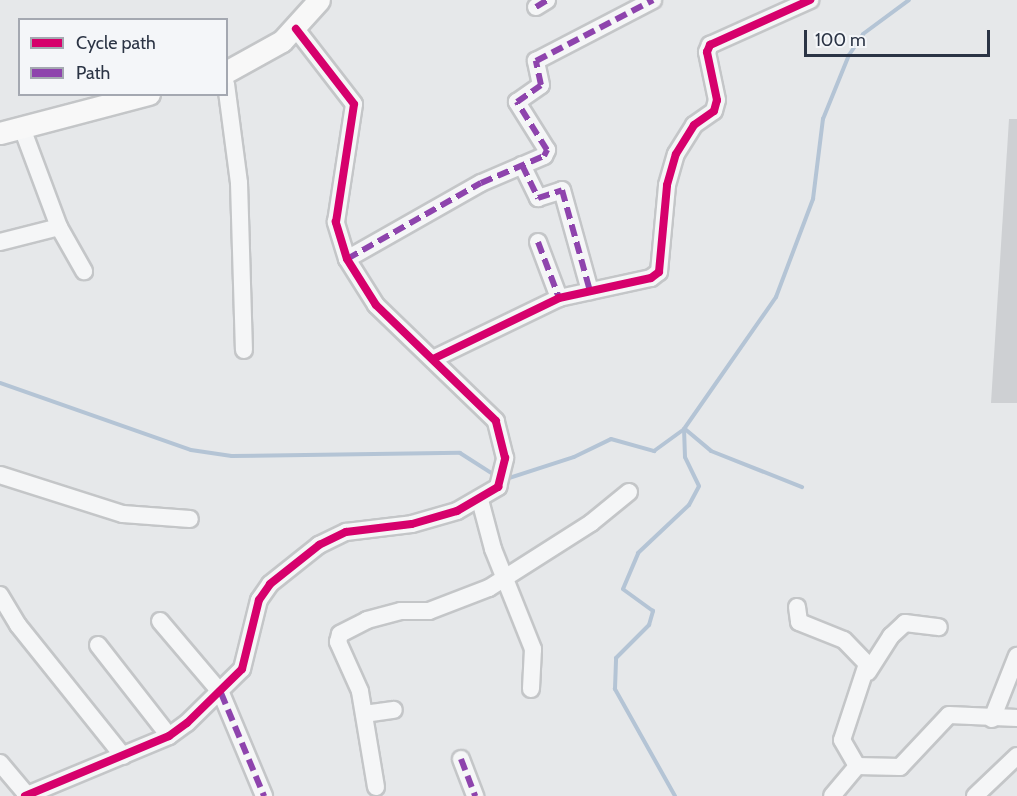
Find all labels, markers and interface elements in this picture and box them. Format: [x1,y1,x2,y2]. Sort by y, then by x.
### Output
legend [18,18,228,96]
scale bar [807,18,993,56]
text: 100 m [815,29,866,51]
text: Cycle path [76,32,156,54]
text: Path [76,62,110,84]

